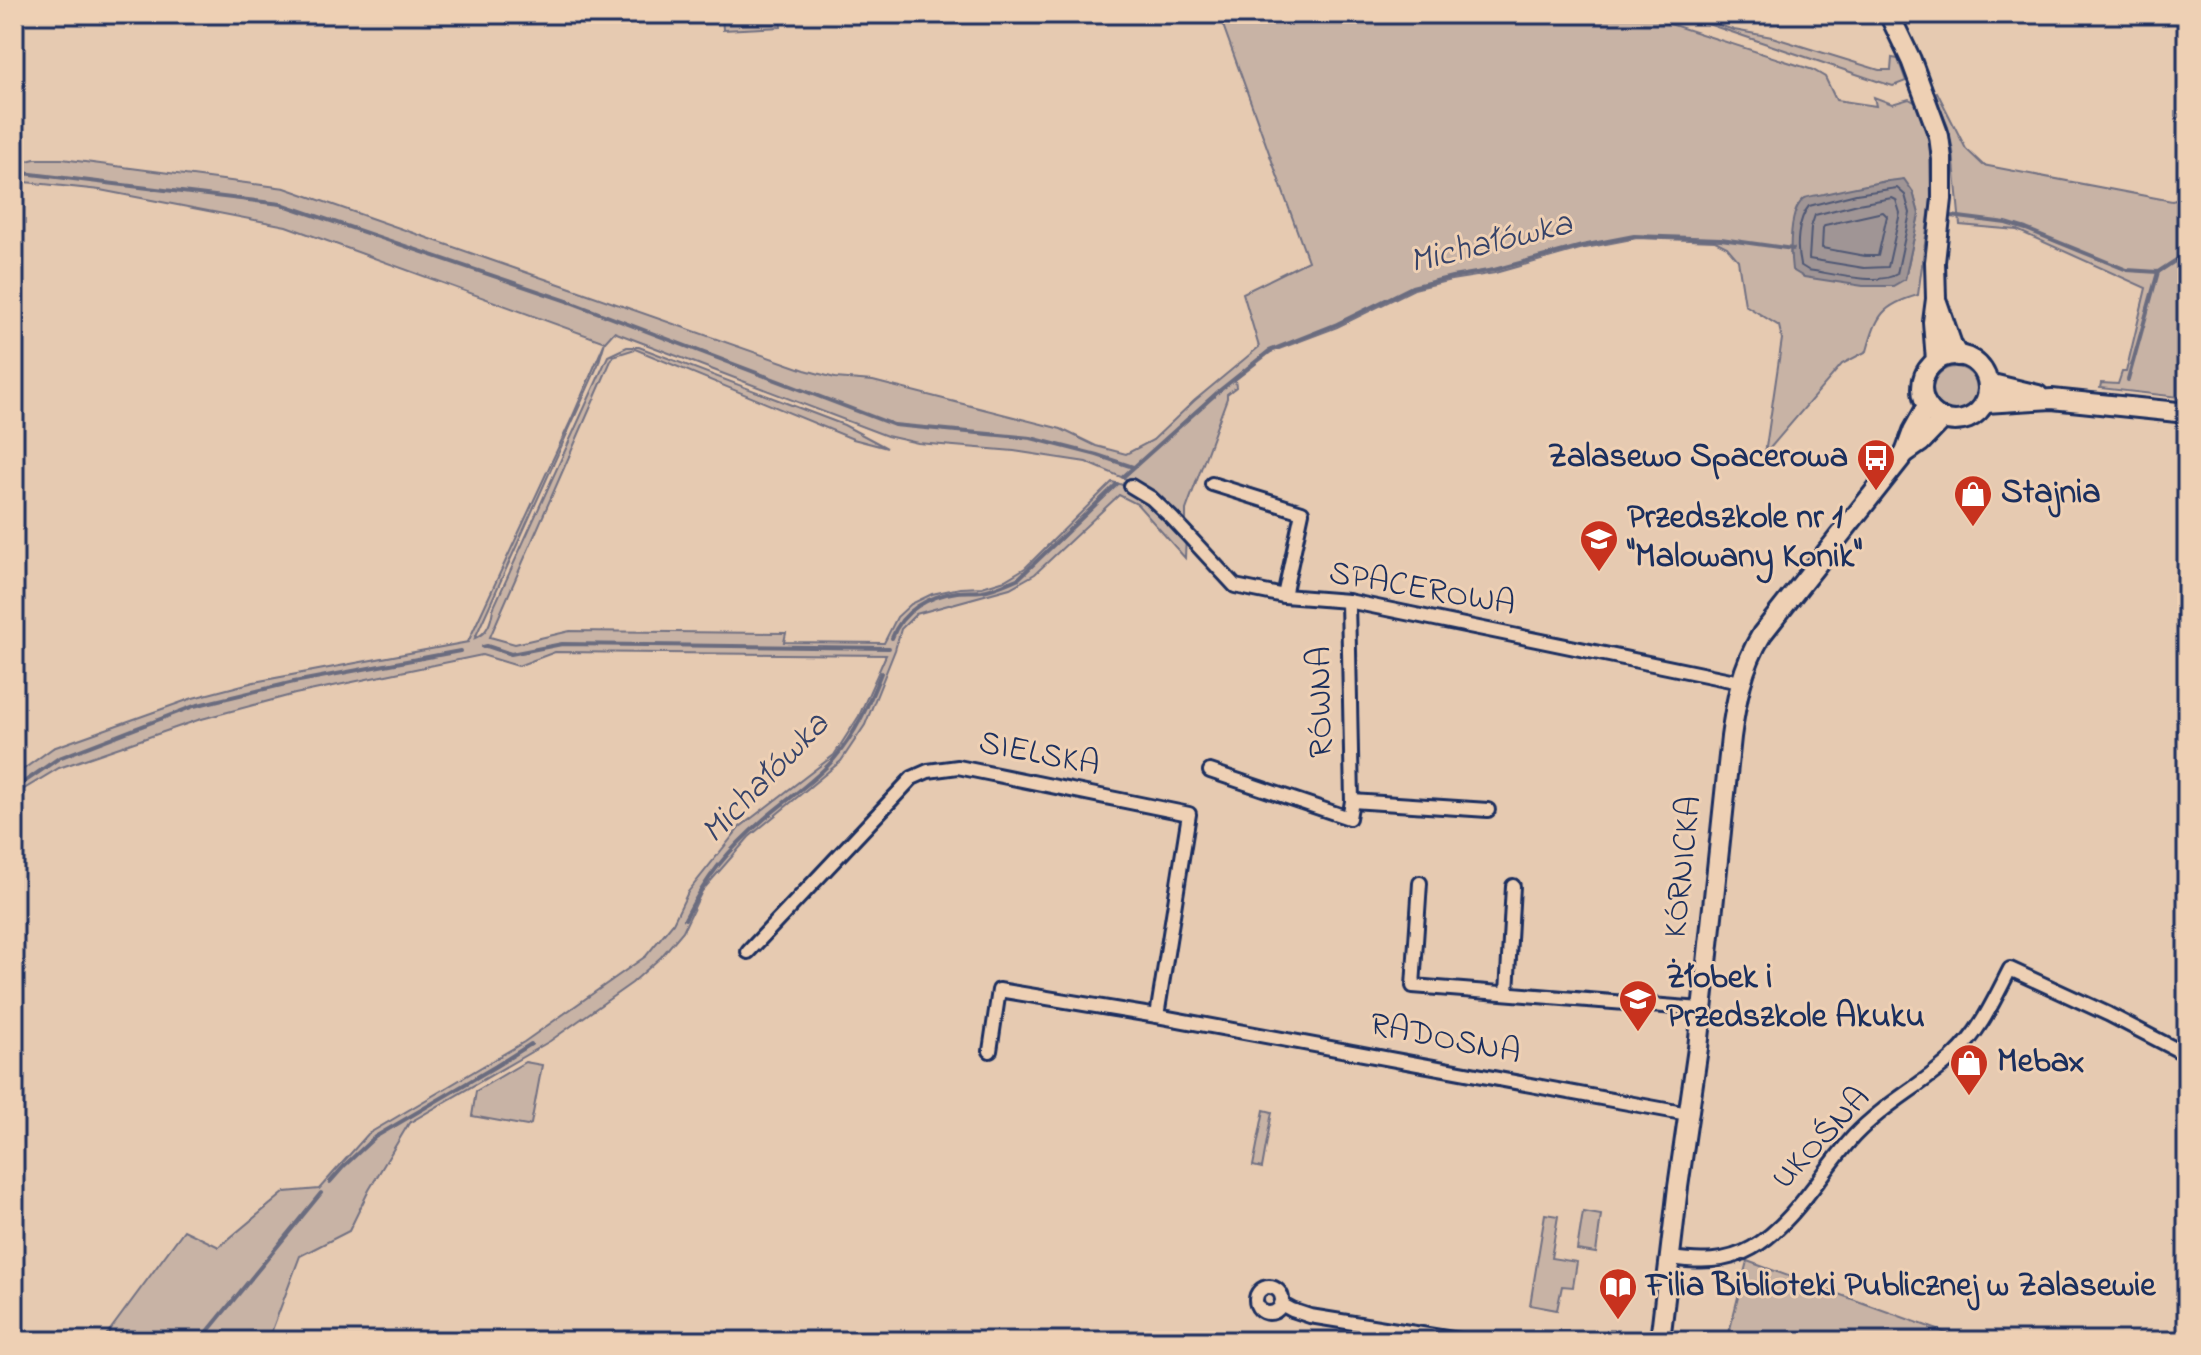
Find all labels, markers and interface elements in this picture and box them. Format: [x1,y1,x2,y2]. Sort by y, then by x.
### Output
water label: Michałówka [1404,198,1578,290]
place label: Zalasewo Spacerowa [1548,433,1848,483]
bus stop icon: Zalasewo Spacerowa [1855,437,1897,492]
place label: Stajnia [2001,469,2101,519]
shop icon: Stajnia [1952,473,1994,528]
place label: Przedszkole nr 1 "Malowany Konik" [1626,494,1862,584]
school or university icon: Przedszkole nr 1 "Malowany Konik" [1578,518,1620,573]
street label: SPACEROWA [1325,549,1519,631]
street label: RÓWNA [1296,646,1348,758]
water label: Michałówka [689,701,843,857]
street label: SIELSKA [974,719,1104,791]
street label: KÓRNICKA [1652,793,1716,941]
place label: Żłobek i Przedszkole Akuku [1666,954,1925,1043]
school or university icon: Żłobek i Przedszkole Akuku [1617,978,1659,1033]
street label: RADOSNA [1365,1001,1525,1079]
place label: Mebax [1997,1038,2084,1088]
shop icon: Mebax [1948,1042,1990,1097]
street label: UKOŚNA [1761,1076,1883,1202]
place label: Filia Biblioteki Publicznej w Zalasewie [1644,1262,2156,1312]
library icon: Filia Biblioteki Publicznej w Zalasewie [1597,1266,1639,1321]

